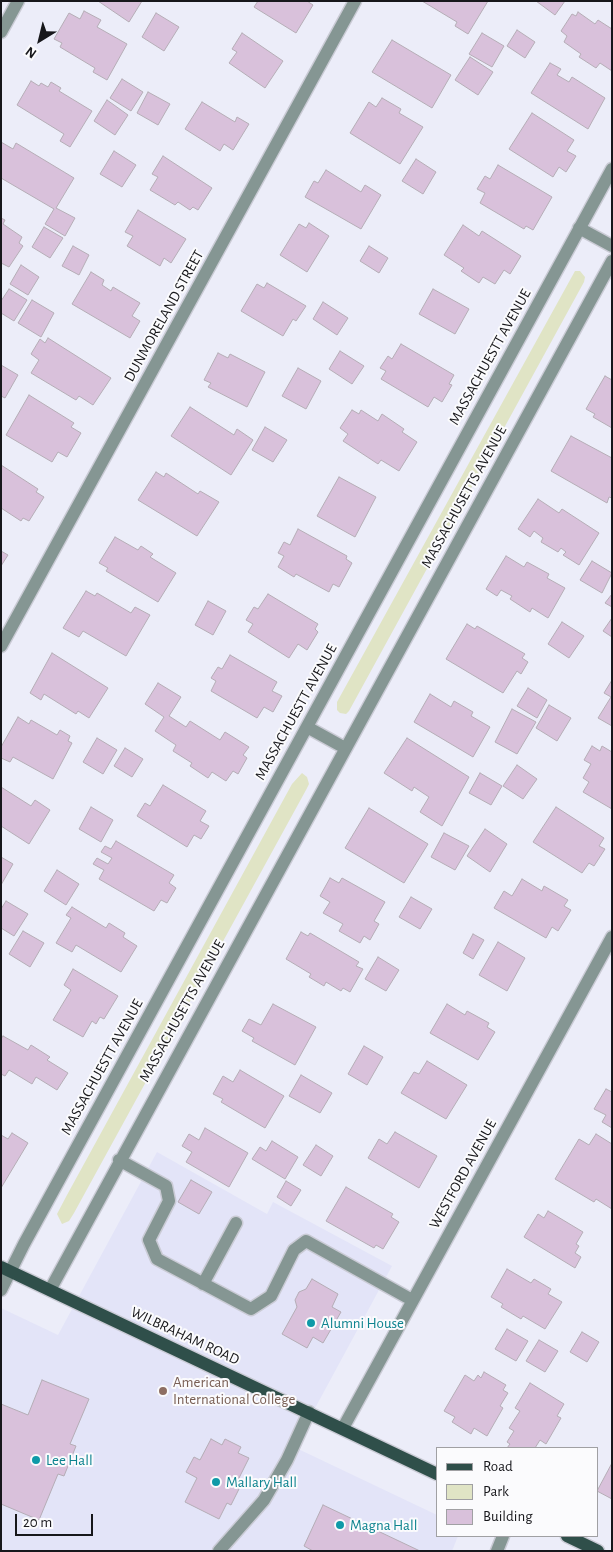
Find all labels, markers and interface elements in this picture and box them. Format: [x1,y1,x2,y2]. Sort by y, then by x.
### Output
north arrow [15,15,65,65]
text: N [23,44,39,61]
street label: DUNMORELAND STREET [120,247,208,385]
street label: MASSACHUESTT AVENUE [445,286,535,428]
street label: MASSACHUSETTS AVENUE [417,423,511,571]
street label: MASSACHUESTT AVENUE [251,641,341,783]
street label: MASSACHUSETTS AVENUE [135,937,229,1085]
street label: MASSACHUESTT AVENUE [57,996,147,1138]
street label: WESTFORD AVENUE [426,1116,500,1232]
street label: WILBRAHAM ROAD [128,1303,242,1369]
place label: Alumni House [321,1314,404,1332]
marker: Alumni House [305,1317,317,1329]
place label: American International College [173,1373,295,1408]
marker: American International College [157,1385,169,1397]
legend [436,1447,598,1537]
place label: Lee Hall [46,1451,93,1469]
marker: Lee Hall [30,1454,42,1466]
text: Road [483,1459,513,1474]
place label: Mallary Hall [226,1473,297,1491]
marker: Mallary Hall [210,1476,222,1488]
text: Park [483,1484,509,1499]
scale bar [18,1504,95,1536]
text: Building [483,1509,533,1524]
text: 20 m [23,1515,52,1530]
place label: Magna Hall [350,1516,417,1534]
marker: Magna Hall [334,1519,346,1531]

